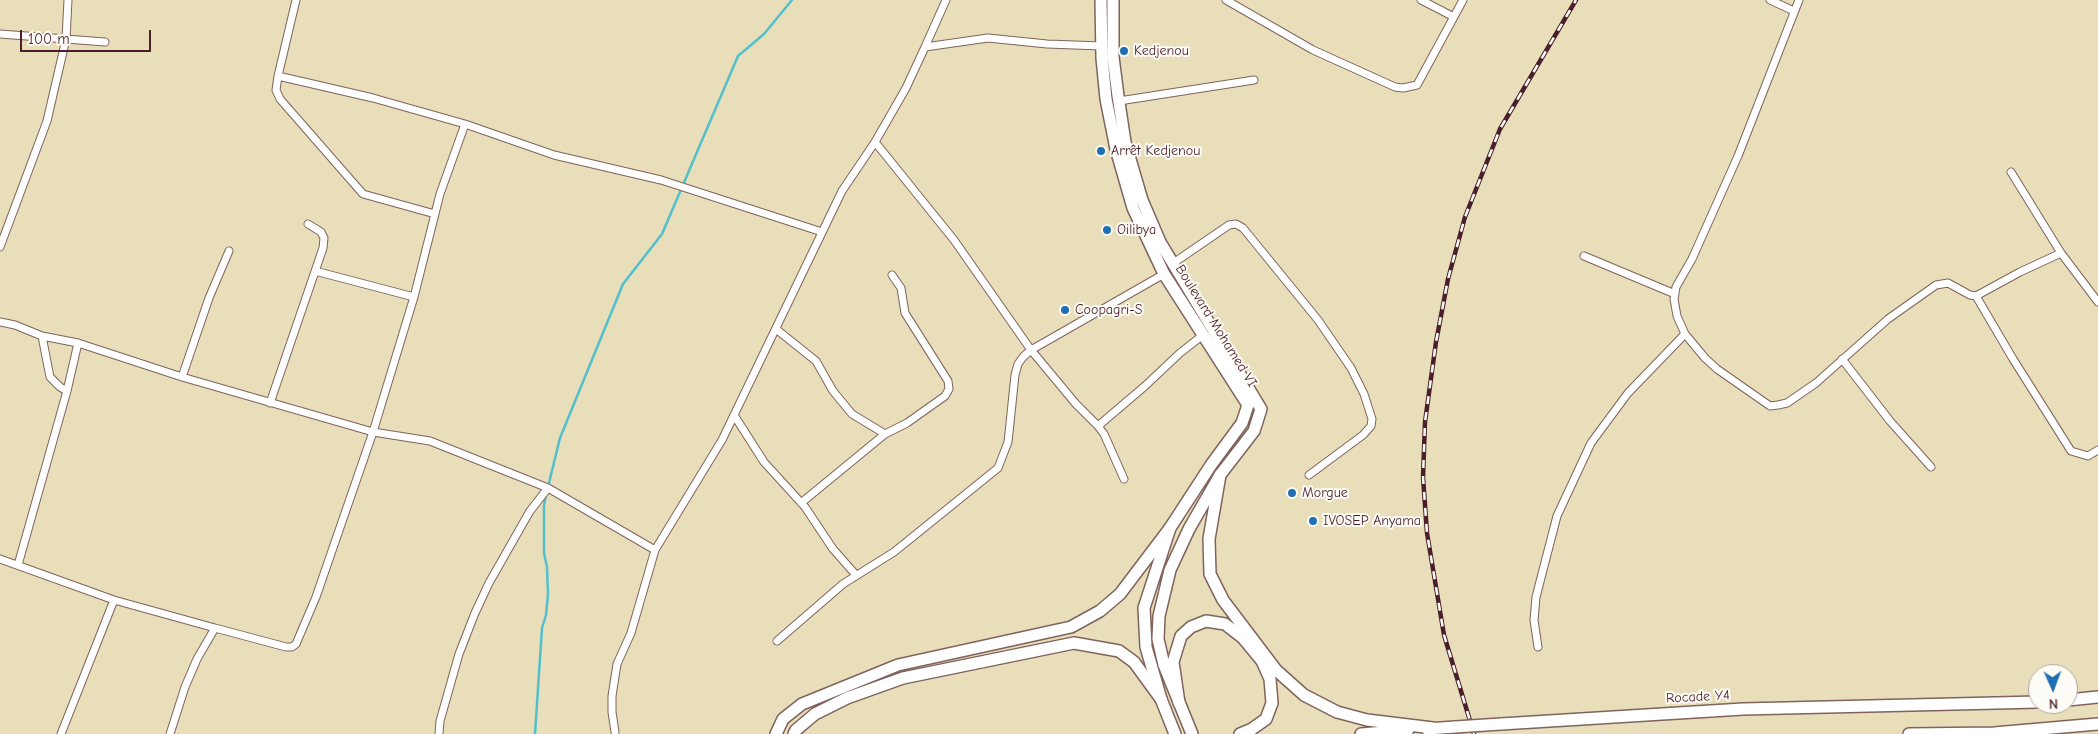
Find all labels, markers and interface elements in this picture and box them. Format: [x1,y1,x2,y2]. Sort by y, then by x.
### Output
scale bar [22,20,154,52]
text: 100 m [28,30,70,48]
place label: Kedjenou [1134,43,1189,59]
marker: Kedjenou [1118,45,1130,57]
place label: Arrêt Kedjenou [1111,143,1200,159]
marker: Arrêt Kedjenou [1095,145,1107,157]
place label: Oilibya [1117,222,1156,238]
marker: Oilibya [1101,224,1113,236]
street label: Boulevard Mohamed VI [1172,262,1260,390]
place label: Coopagri-S [1075,302,1143,318]
marker: Coopagri-S [1059,304,1071,316]
place label: Morgue [1302,485,1348,501]
marker: Morgue [1286,487,1298,499]
place label: IVOSEP Anyama [1323,513,1421,529]
marker: IVOSEP Anyama [1307,515,1319,527]
north arrow [2028,664,2078,714]
street label: Rocade Y4 [1666,687,1730,707]
text: N [2049,695,2058,712]

